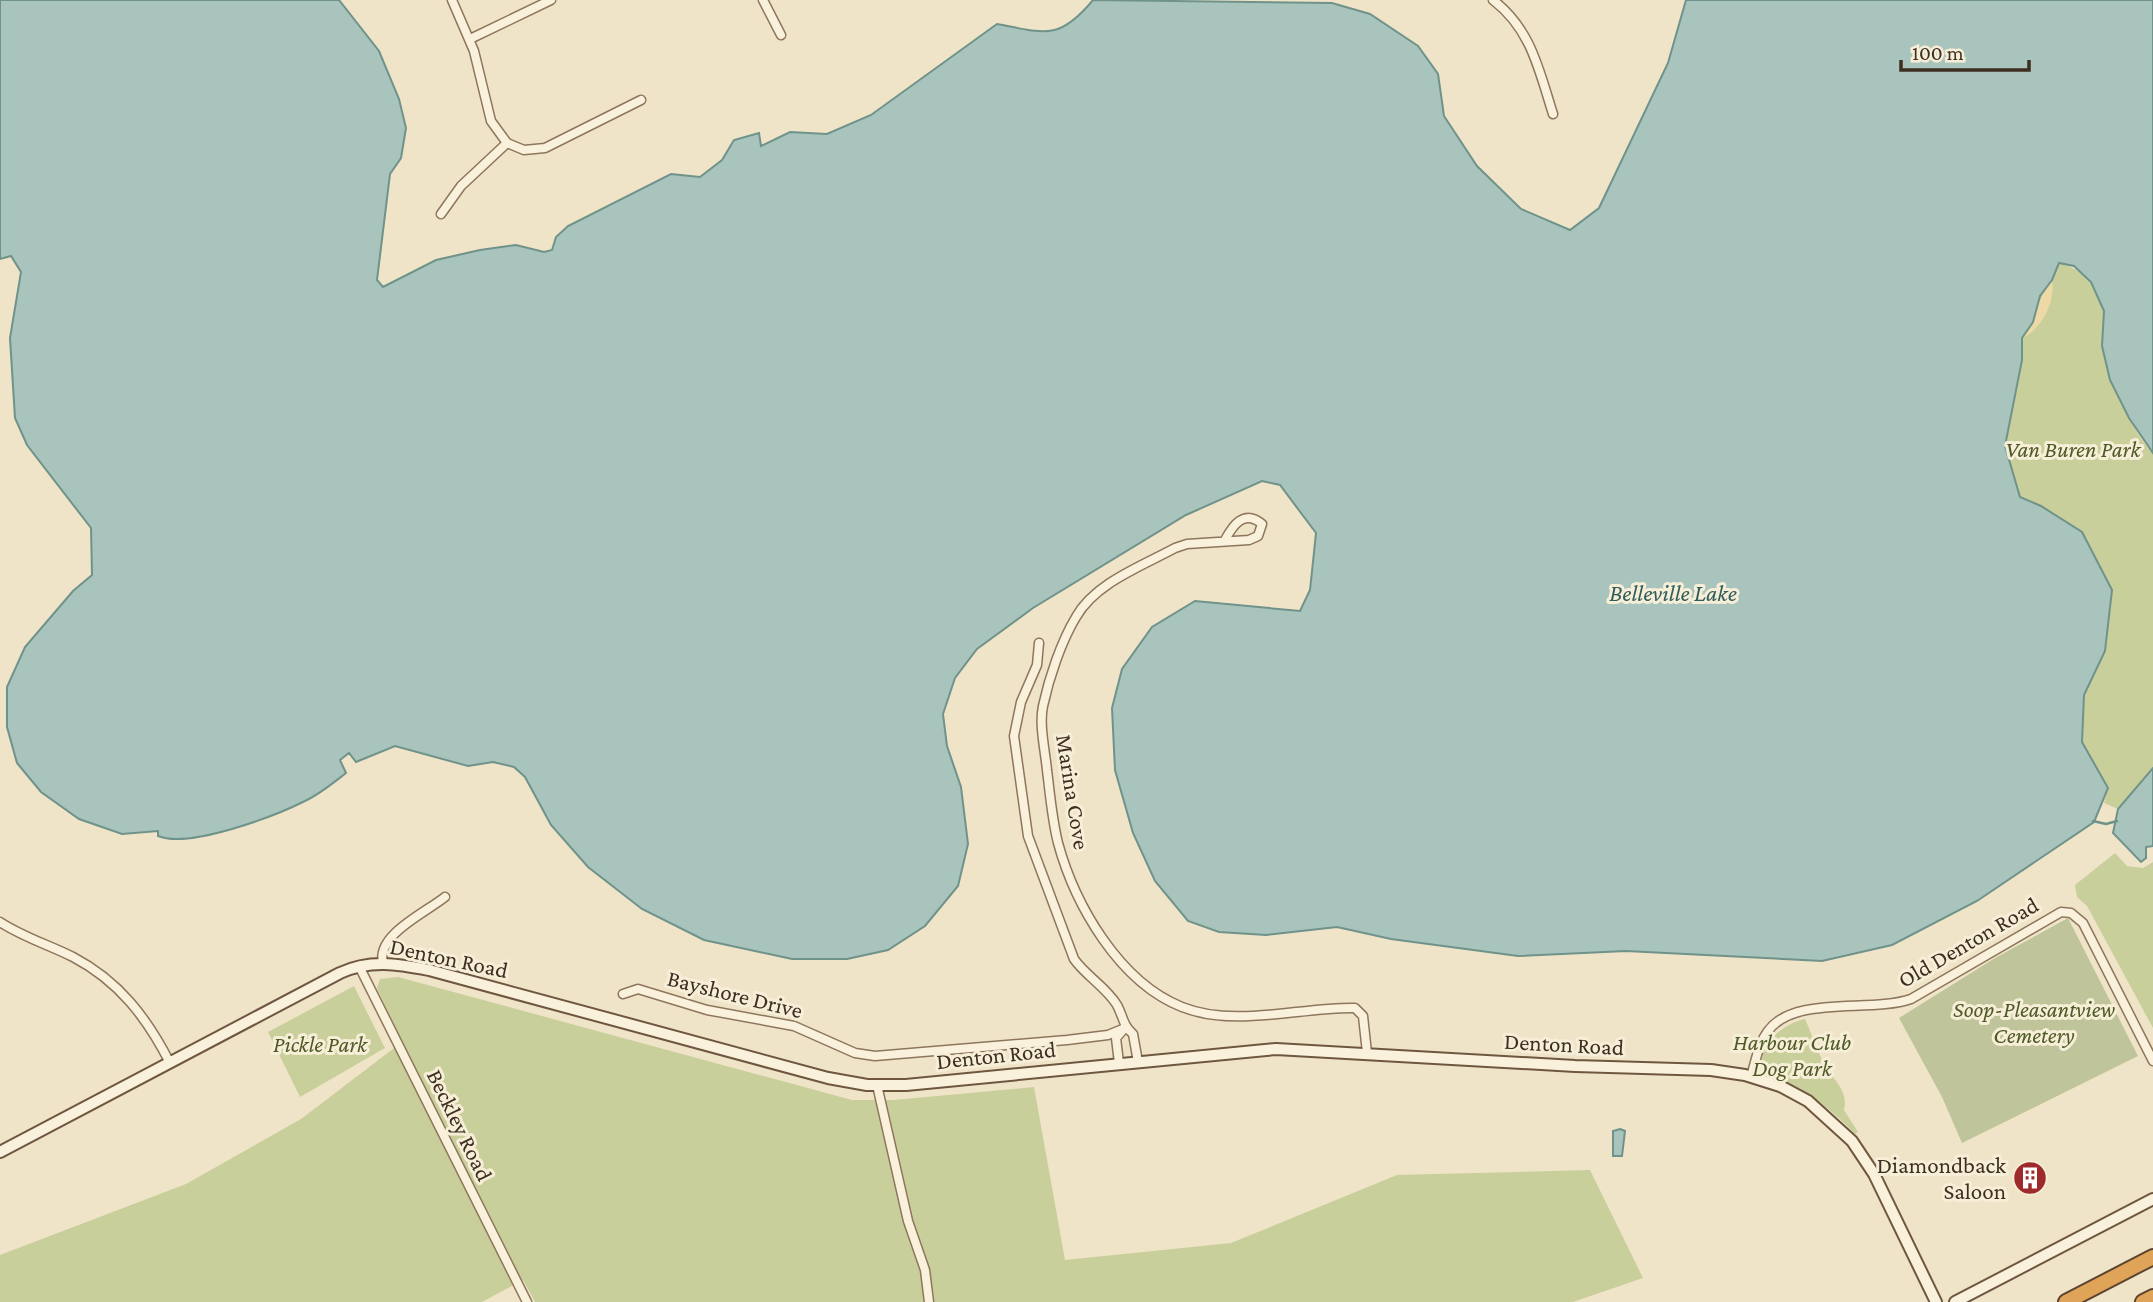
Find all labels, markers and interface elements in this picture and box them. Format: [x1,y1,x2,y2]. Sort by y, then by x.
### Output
scale bar [1901,28,2029,72]
text: 100 m [1912,41,1964,65]
park label: Van Buren Park [2005,436,2141,462]
water label: Belleville Lake [1609,579,1737,606]
street label: Marina Cove [1051,732,1095,852]
street label: Old Denton Road [1893,891,2043,993]
street label: Denton Road [388,933,510,983]
street label: Bayshore Drive [665,965,805,1023]
park label: Soop-Pleasantview Cemetery [1953,996,2115,1048]
street label: Denton Road [1503,1028,1625,1060]
park label: Harbour Club Dog Park [1733,1029,1851,1081]
park label: Pickle Park [273,1031,368,1057]
street label: Denton Road [935,1036,1057,1074]
street label: Beckley Road [422,1065,498,1185]
place label: Diamondback Saloon [1877,1152,2006,1204]
building icon: Diamondback Saloon [2011,1159,2049,1197]

